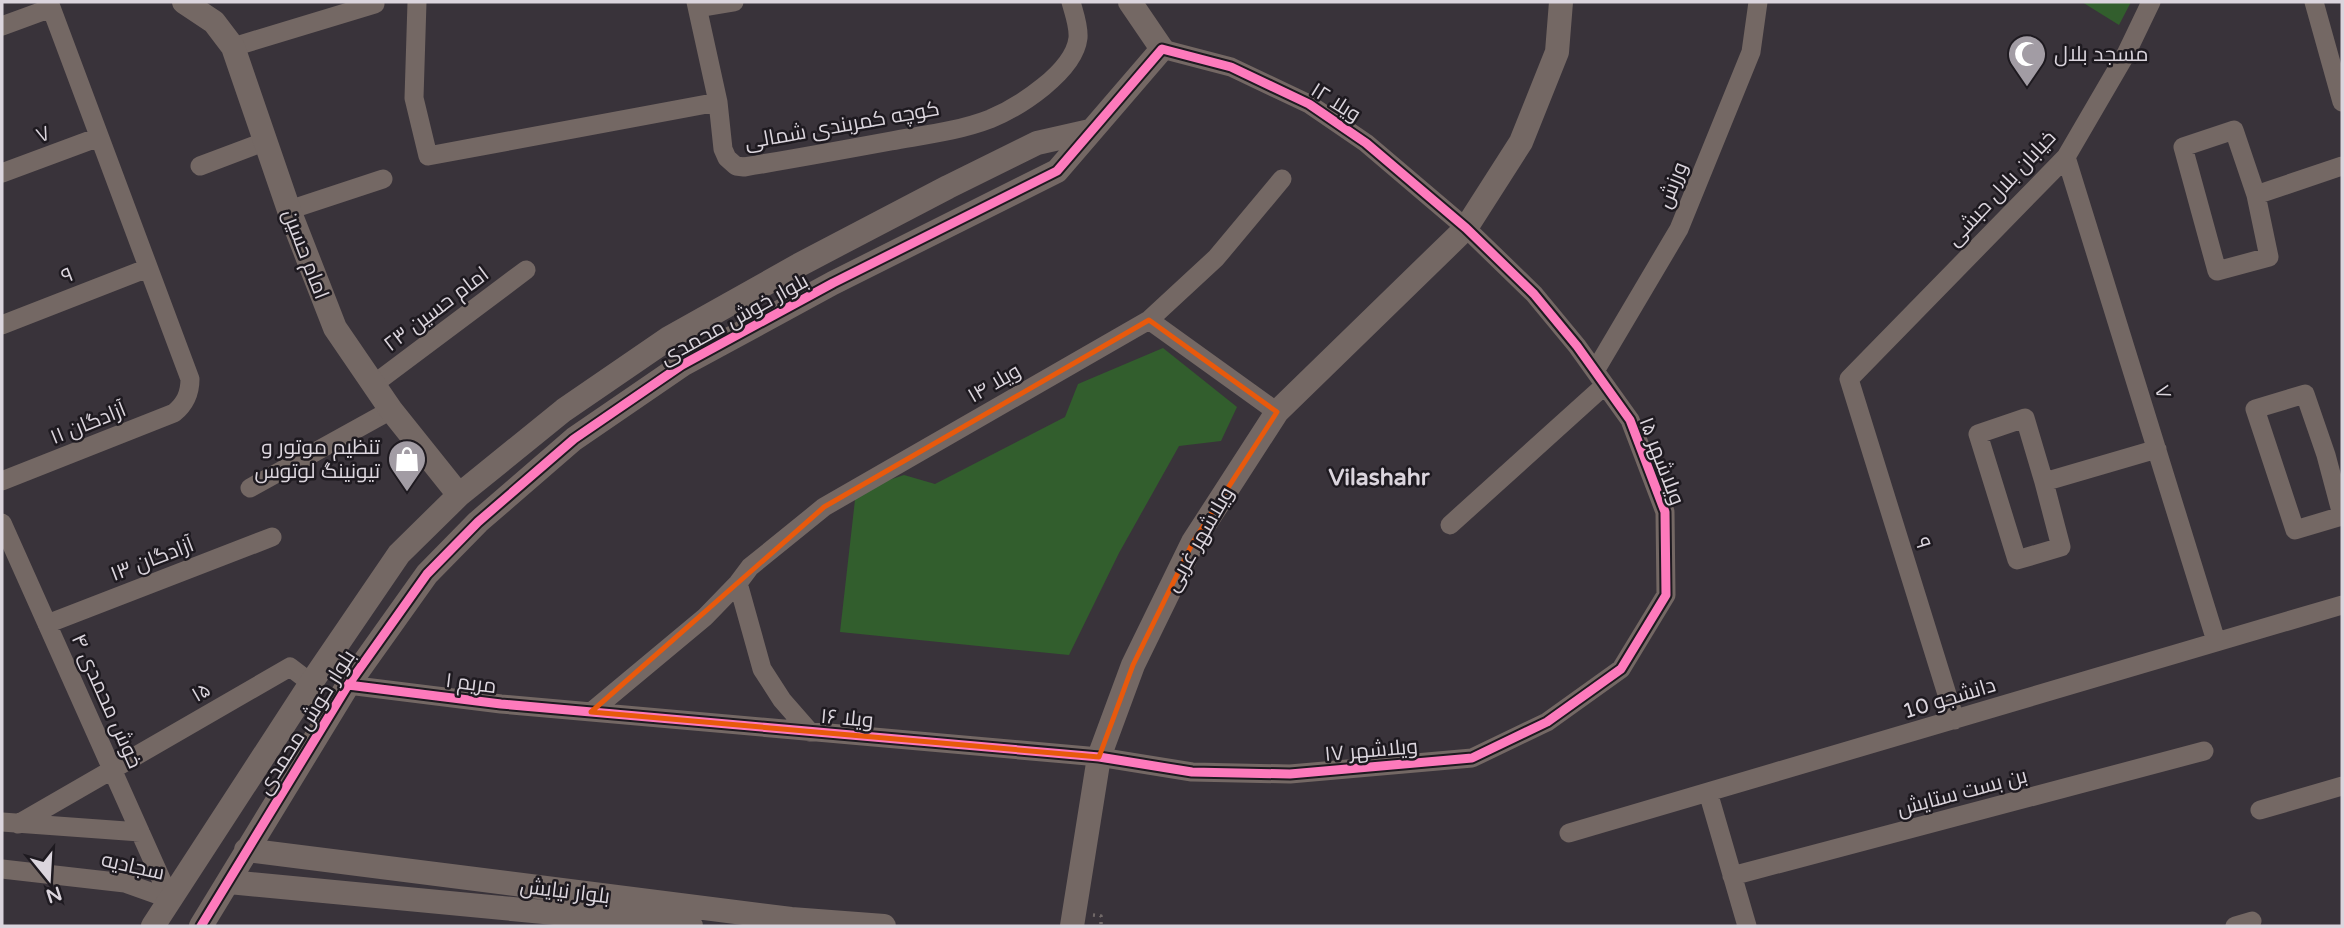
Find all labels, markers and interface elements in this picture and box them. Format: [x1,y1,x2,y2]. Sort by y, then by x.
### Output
mosque icon: مسجد بلال [2006,33,2048,88]
place label: مسجد بلال [2054,42,2149,67]
street label: ویلا ۱۲ [1306,77,1365,127]
street label: کوچه کمربندی شمالی [743,96,942,156]
street label: ۷ [33,120,54,148]
street label: خیابان بلال حبشی [1941,125,2061,251]
street label: ورزش [1652,158,1693,212]
street label: امام حسین [276,206,334,303]
street label: ۹ [58,262,77,289]
street label: امام حسین ۲۳ [379,262,494,358]
street label: بلوار خوش محمدی [656,268,813,371]
street label: ۱۴ ویلا [963,358,1025,409]
street label: ۷ [2149,382,2176,402]
street label: آزادگان ۱۱ [47,397,130,450]
street label: ویلاشهر ۱۵ [1633,414,1690,509]
place label: تنظیم موتور و تیونینگ لوتوس [254,435,380,484]
shop icon: تنظیم موتور و تیونینگ لوتوس [386,438,428,493]
district label: Vilashahr [1329,464,1431,492]
street label: ویلاشهر غربی [1159,482,1240,596]
street label: آزادگان ۱۳ [107,532,198,587]
street label: ۹ [1909,534,1936,552]
street label: خوش محمدی ۴ [66,630,147,772]
street label: بلوار خوش محمدی [252,645,361,799]
street label: ۱ مریم [444,668,498,700]
street label: دانشجو 10 [1900,672,1999,724]
street label: ۱۵ [187,677,215,708]
street label: ۱۶ ویلا [819,704,875,733]
street label: ویلاشهر ۱۷ [1323,734,1419,767]
street label: بن بست ستایش [1894,763,2030,822]
north arrow [14,844,84,914]
street label: سجادیه [99,847,167,886]
street label: بلوار نیایش [518,874,611,909]
text: N [43,881,65,907]

